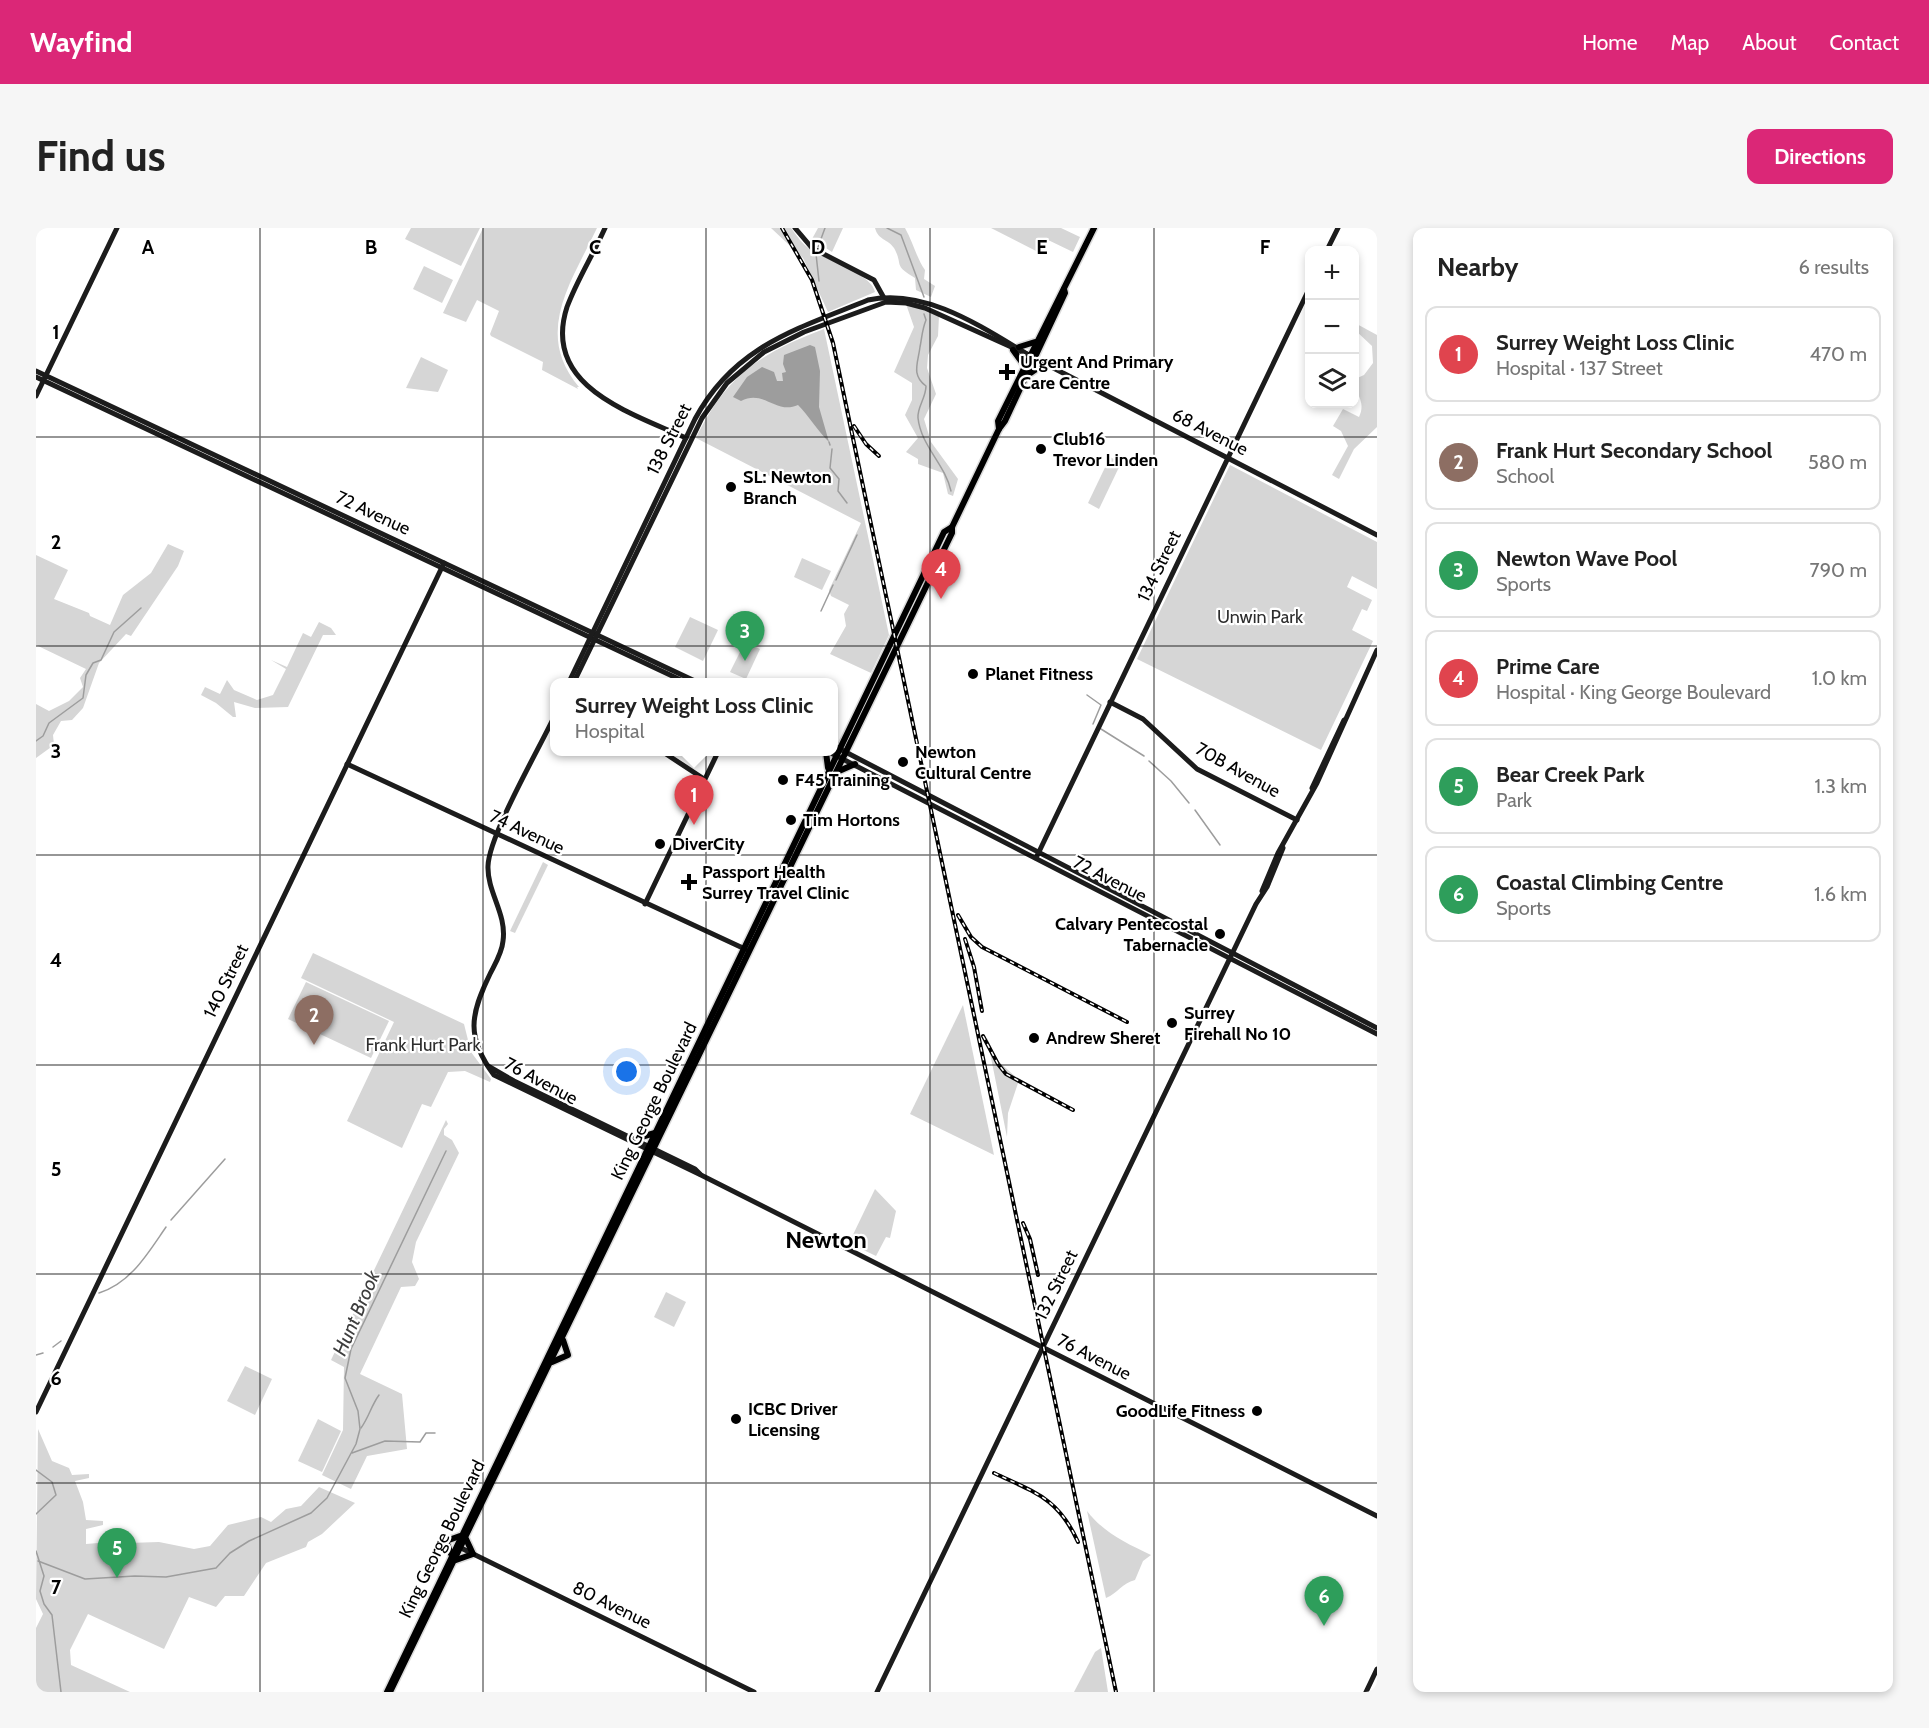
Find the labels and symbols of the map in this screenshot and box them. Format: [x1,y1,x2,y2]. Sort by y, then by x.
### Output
text: A [142,235,155,259]
text: B [365,235,377,259]
text: C [589,235,601,259]
text: D [811,235,825,259]
text: E [1036,235,1048,259]
text: F [1260,235,1271,259]
text: 1 [52,320,60,344]
place label: Urgent And Primary Care Centre [1020,351,1174,394]
marker: Urgent And Primary Care Centre [998,363,1016,381]
street label: 138 Street [642,400,696,478]
street label: 68 Avenue [1168,404,1252,460]
place label: Club16 Trevor Linden [1053,428,1158,471]
marker: Club16 Trevor Linden [1034,442,1048,456]
place label: SL: Newton Branch [743,466,832,509]
marker: SL: Newton Branch [724,480,738,494]
street label: 72 Avenue [332,486,414,540]
street label: 134 Street [1132,527,1186,605]
text: 2 [51,530,61,554]
pin: 4 [922,550,960,599]
park label: Unwin Park [1217,606,1304,628]
pin: 3 [726,612,764,661]
place label: Planet Fitness [985,663,1093,685]
marker: Planet Fitness [966,667,980,681]
street label: 70B Avenue [1192,738,1284,802]
text: 3 [51,739,61,763]
place label: Newton Cultural Centre [915,741,1031,784]
marker: Newton Cultural Centre [896,755,910,769]
place label: F45 Training [795,769,890,791]
marker: F45 Training [776,773,790,787]
pin: 1 [674,776,714,825]
street label: 74 Avenue [486,805,568,859]
place label: Tim Hortons [803,809,900,831]
marker: Tim Hortons [784,813,798,827]
place label: DiverCity [672,833,745,855]
marker: DiverCity [653,837,667,851]
street label: 72 Avenue [1070,851,1150,907]
place label: Passport Health Surrey Travel Clinic [702,861,849,904]
marker: Passport Health Surrey Travel Clinic [680,873,698,891]
place label: Calvary Pentecostal Tabernacle [1055,913,1208,956]
marker: Calvary Pentecostal Tabernacle [1213,927,1227,941]
street label: 140 Street [199,941,253,1021]
text: 4 [50,948,62,972]
pin: 2 [294,996,334,1045]
place label: Surrey Firehall No 10 [1184,1002,1291,1045]
marker: Surrey Firehall No 10 [1165,1016,1179,1030]
street label: King George Boulevard [606,1019,702,1183]
place label: Andrew Sheret [1046,1027,1160,1049]
marker: Andrew Sheret [1027,1031,1041,1045]
park label: Frank Hurt Park [365,1034,482,1056]
street label: 76 Avenue [501,1053,581,1109]
your location [612,1057,641,1086]
text: 5 [51,1157,61,1181]
district label: Newton [785,1225,867,1254]
street label: 132 Street [1030,1246,1082,1324]
water label: Hunt Brook [327,1266,385,1359]
street label: 76 Avenue [1053,1329,1135,1385]
text: 6 [50,1366,62,1390]
place label: ICBC Driver Licensing [748,1398,837,1441]
place label: GoodLife Fitness [1116,1400,1245,1422]
marker: GoodLife Fitness [1250,1404,1264,1418]
marker: ICBC Driver Licensing [729,1412,743,1426]
street label: King George Boulevard [394,1457,490,1621]
pin: 5 [98,1528,136,1578]
text: 7 [51,1575,62,1599]
pin: 6 [1304,1576,1344,1626]
street label: 80 Avenue [569,1577,655,1633]

